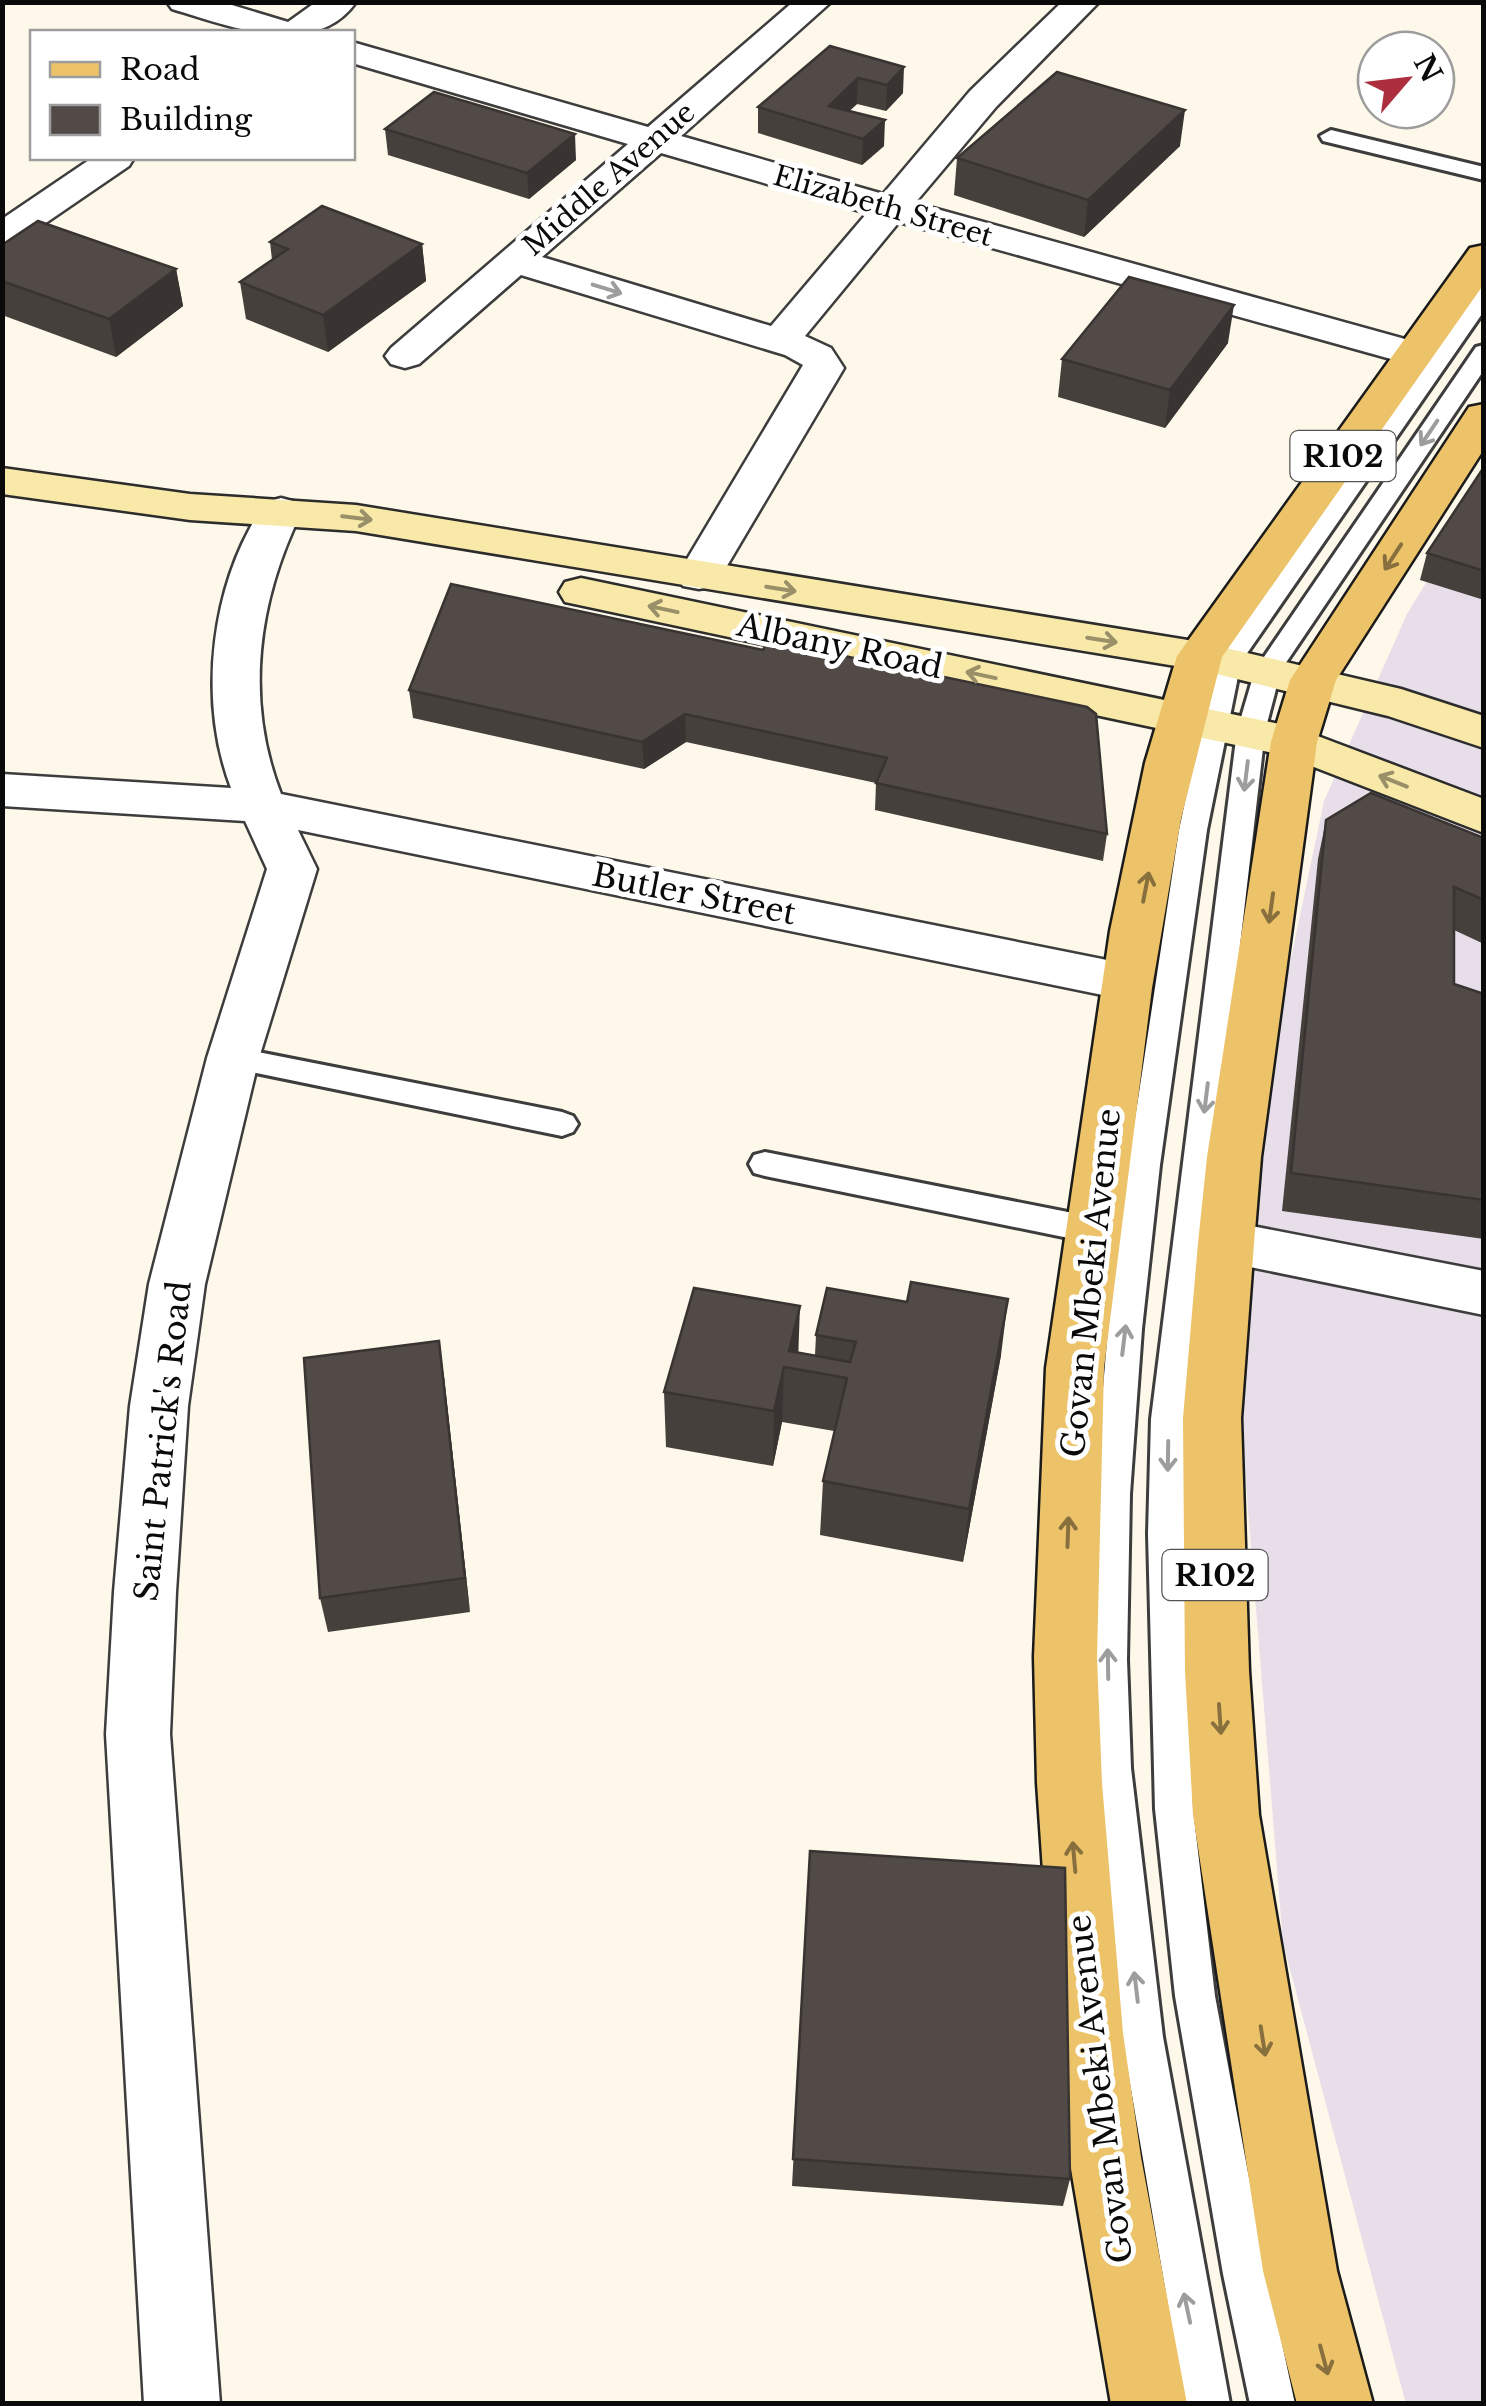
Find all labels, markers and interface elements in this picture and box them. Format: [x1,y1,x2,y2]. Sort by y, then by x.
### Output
legend [30,30,355,160]
north arrow [1356,30,1456,130]
text: N [1406,49,1449,88]
text: Road [120,51,200,88]
street label: Middle Avenue [516,95,702,263]
text: Building [120,101,253,138]
street label: Elizabeth Street [769,158,997,254]
one-way arrow [591,281,622,299]
one-way arrow [1419,418,1440,446]
road number: R102 [1290,431,1396,481]
one-way arrow [340,510,372,528]
one-way arrow [1382,542,1403,570]
one-way arrow [764,580,796,599]
one-way arrow [648,598,680,617]
street label: Albany Road [733,605,946,687]
one-way arrow [1085,632,1117,650]
one-way arrow [966,665,998,683]
one-way arrow [1236,759,1255,791]
one-way arrow [1378,770,1409,788]
street label: Butler Street [589,855,799,933]
one-way arrow [1137,871,1156,904]
one-way arrow [1262,891,1280,923]
one-way arrow [1196,1082,1215,1114]
street label: Govan Mbeki Avenue [1053,1106,1129,1460]
street label: Saint Patrick's Road [126,1279,200,1603]
one-way arrow [1115,1324,1133,1356]
one-way arrow [1158,1440,1177,1472]
one-way arrow [1058,1516,1077,1548]
road number: R102 [1162,1550,1268,1600]
one-way arrow [1099,1648,1118,1680]
one-way arrow [1211,1702,1230,1734]
one-way arrow [1064,1841,1083,1873]
street label: Govan Mbeki Avenue [1059,1912,1141,2266]
one-way arrow [1126,1972,1144,2004]
one-way arrow [1254,2024,1272,2056]
one-way arrow [1177,2293,1195,2325]
one-way arrow [1315,2344,1334,2375]

